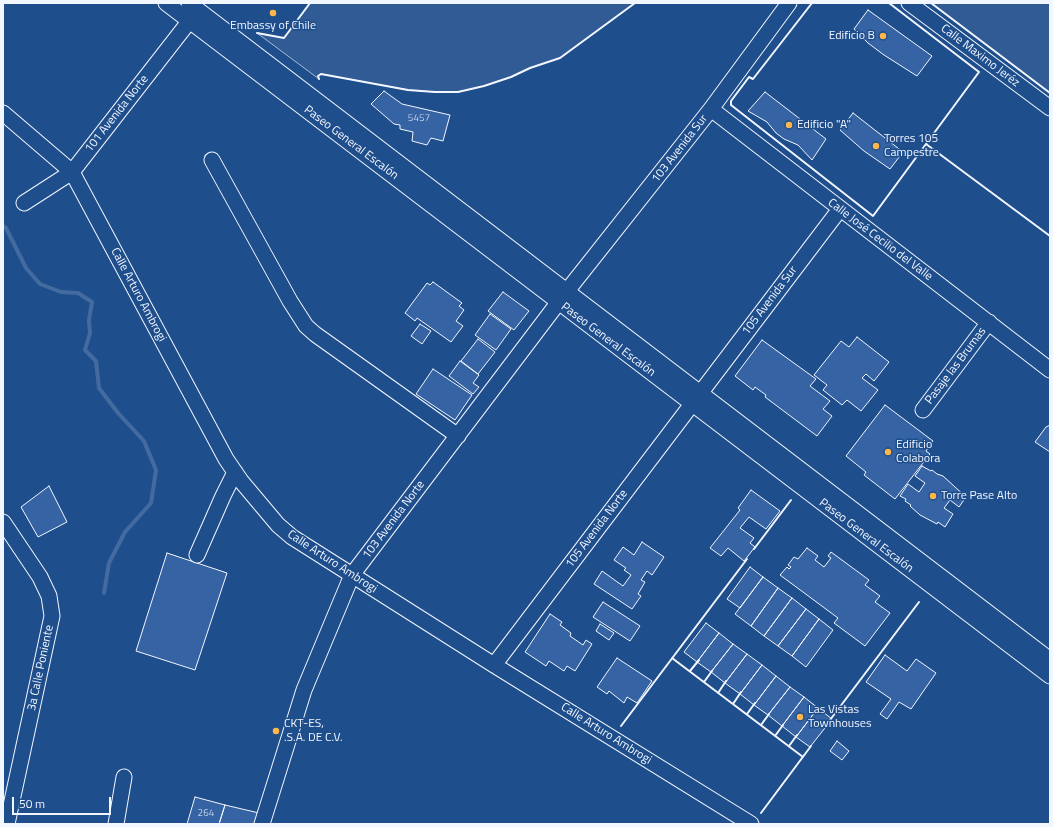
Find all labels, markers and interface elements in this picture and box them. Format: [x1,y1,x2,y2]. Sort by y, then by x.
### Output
marker: Embassy of Chile [268,8,278,18]
place label: Embassy of Chile [230,19,316,33]
street label: Calle Maximo Jeréz [938,22,1022,90]
place label: Edificio B [829,29,875,43]
marker: Edificio B [878,31,888,41]
street label: 101 Avenida Norte [82,72,152,156]
street label: Paseo General Escalón [301,103,401,183]
street label: 103 Avenida Sur [649,112,711,186]
house number: 5457 [408,113,430,125]
place label: Edificio "A" [797,118,851,132]
marker: Edificio "A" [784,120,794,130]
place label: Torres 105 Campestre [884,132,939,160]
marker: Torres 105 Campestre [871,141,881,151]
street label: Calle José Cecilio del Valle [825,196,935,284]
street label: Calle Arturo Ambrogi [107,246,169,344]
street label: 105 Avenida Sur [739,264,801,338]
street label: Paseo General Escalón [558,300,658,380]
street label: Pasaje las Brumas [922,325,990,407]
place label: Edificio Colabora [896,438,940,466]
marker: Edificio Colabora [883,447,893,457]
street label: 103 Avenida Norte [360,478,428,562]
street label: 105 Avenida Norte [563,487,631,571]
place label: Torre Pase Alto [941,489,1017,503]
marker: Torre Pase Alto [928,491,938,501]
street label: Paseo General Escalón [816,496,916,576]
street label: Calle Arturo Ambrogi [284,528,380,596]
street label: 3a Calle Poniente [25,624,57,712]
street label: Calle Arturo Ambrogi [558,700,654,768]
place label: Las Vistas Townhouses [808,703,871,731]
marker: Las Vistas Townhouses [795,712,805,722]
place label: CKT-ES, .S.A. DE C.V. [284,717,343,745]
marker: CKT-ES, .S.A. DE C.V. [271,726,281,736]
scale bar [14,789,113,815]
text: 50 m [19,794,45,813]
house number: 264 [198,808,214,820]

